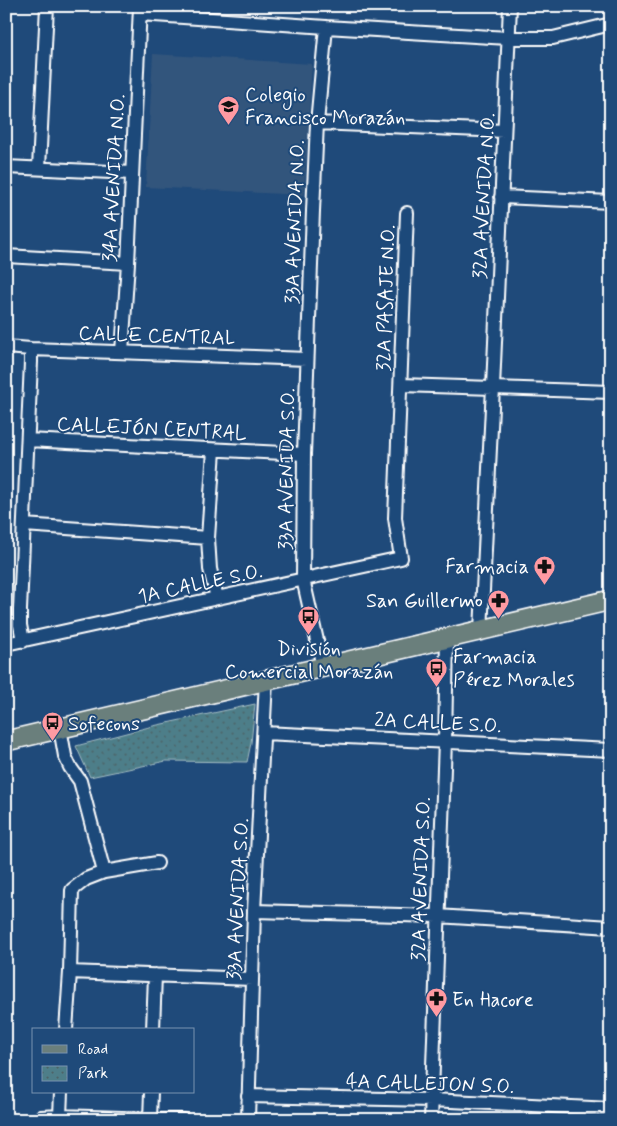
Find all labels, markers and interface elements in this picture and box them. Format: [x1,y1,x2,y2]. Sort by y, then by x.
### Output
place label: Colegio Francisco Morazán [245,82,405,132]
street label: 34A AVENIDA N.O. [97,93,132,263]
school or university icon: Colegio Francisco Morazán [217,94,241,125]
street label: 32A AVENIDA N.O. [467,112,502,280]
street label: 33A AVENIDA N.O. [279,139,312,305]
street label: 32A PASAJE N.O. [370,224,403,372]
street label: CALLE CENTRAL [78,320,236,353]
street label: 33A AVENIDA S.O. [273,388,302,550]
street label: CALLEJÓN CENTRAL [56,411,248,448]
place label: Farmacia [445,554,529,581]
pharmacy icon: Farmacia [533,554,557,585]
street label: 1A CALLE S.O. [136,558,265,611]
place label: San Guillermo [366,588,483,615]
pharmacy icon: San Guillermo [487,588,511,619]
bus stop icon: División Comercial Morazán [297,604,321,635]
place label: División Comercial Morazán [225,636,393,686]
place label: Farmacia Pérez Morales [453,644,575,694]
bus stop icon: Farmacia Pérez Morales [425,656,449,687]
street label: 2A CALLE S.O. [374,707,502,740]
bus stop icon: Sofecons [40,711,64,742]
place label: Sofecons [68,711,140,738]
street label: 32A AVENIDA S.O. [405,796,438,962]
street label: 33A AVENIDA S.O. [221,817,256,981]
pharmacy icon: En Hacore [424,987,448,1018]
place label: En Hacore [452,987,534,1014]
legend [32,1028,195,1094]
text: Road [78,1040,108,1060]
text: Park [78,1064,108,1084]
street label: 4A CALLEJON S.O. [345,1068,514,1101]

